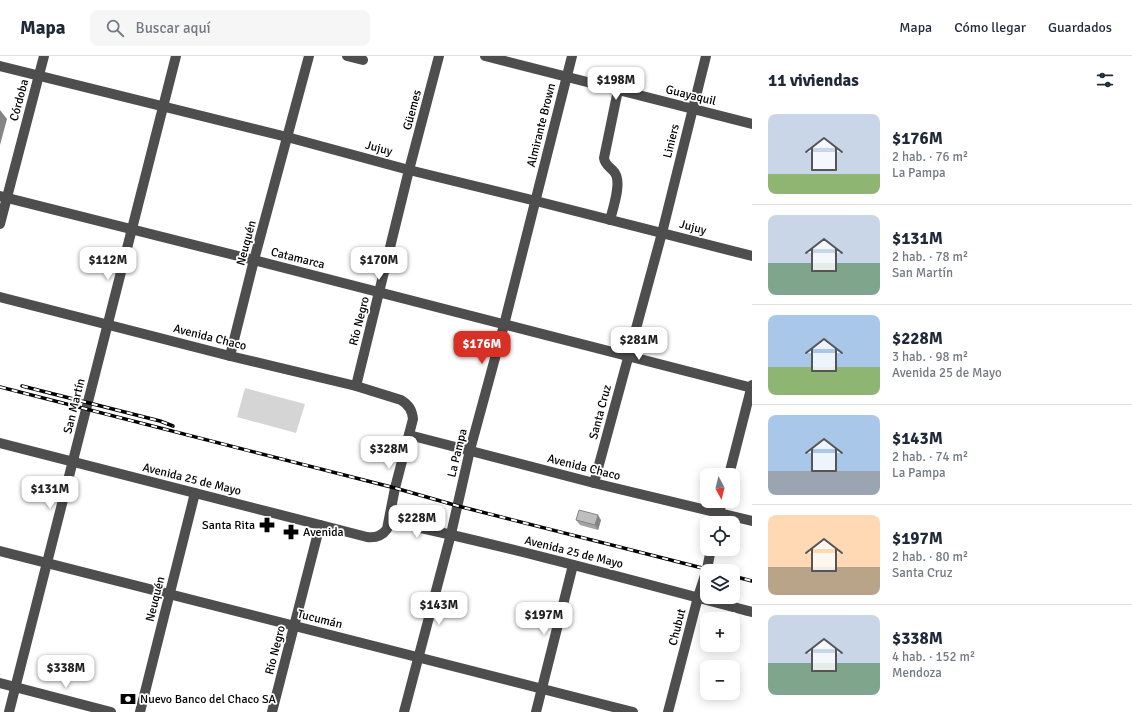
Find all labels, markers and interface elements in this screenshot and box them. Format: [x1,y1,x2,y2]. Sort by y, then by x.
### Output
search box [90,10,370,46]
text: Mapa [20,16,66,40]
icon: search [104,17,126,39]
text: Buscar aquí [136,19,211,37]
text: Mapa [899,19,932,36]
text: Cómo llegar [954,19,1026,36]
text: Guardados [1048,19,1112,36]
pin: $198M [588,67,644,101]
icon: filters [1094,69,1116,91]
text: 11 viviendas [768,70,859,91]
text: $198M [597,72,635,88]
street label: Córdoba [7,78,32,123]
street label: Almirante Brown [524,82,559,169]
street label: Guayaquil [664,82,718,109]
street label: Güemes [400,88,425,132]
street label: Liniers [660,122,683,160]
text: $176M [892,128,943,149]
icon: home [800,130,848,178]
street label: Jujuy [364,138,394,159]
text: 2 hab. · 76 m² [892,149,968,165]
text: La Pampa [892,165,946,181]
street label: Jujuy [678,217,708,238]
street label: Neuquén [233,219,260,267]
text: $131M [892,228,943,249]
icon: home [800,231,848,279]
street label: Catamarca [269,245,326,272]
pin: $112M [80,247,136,281]
pin: $170M [351,247,407,281]
text: 2 hab. · 78 m² [892,249,968,265]
text: $112M [89,252,127,268]
text: $170M [360,252,398,268]
text: San Martín [892,265,953,281]
street label: Río Negro [346,295,373,347]
street label: Avenida Chaco [172,321,248,354]
pin: $281M [611,327,667,361]
text: $228M [892,328,943,349]
pin: $176M [454,331,510,365]
icon: home [800,331,848,379]
text: $281M [620,332,658,348]
text: $176M [463,336,501,352]
text: 3 hab. · 98 m² [892,349,968,365]
text: Avenida 25 de Mayo [892,365,1002,381]
street label: San Martín [60,377,89,435]
street label: Santa Cruz [586,383,615,441]
street label: La Pampa [444,427,471,479]
text: $143M [892,428,943,449]
icon: home [800,431,848,479]
pin: $328M [361,436,417,470]
text: $328M [370,441,408,457]
text: 2 hab. · 74 m² [892,449,968,465]
street label: Avenida Chaco [546,451,622,484]
street label: Avenida 25 de Mayo [141,460,243,499]
text: La Pampa [892,465,946,481]
north arrow [700,468,740,508]
map controls [700,468,740,700]
pin: $131M [22,476,78,510]
text: $131M [31,481,69,497]
pin: $228M [389,505,445,539]
text: $228M [398,510,436,526]
pharmacy icon: Santa Rita [258,516,276,534]
button: locate [700,516,740,556]
place label: Santa Rita [202,518,255,533]
pharmacy icon: Avenida [282,523,300,541]
place label: Avenida [303,525,344,540]
text: $197M [892,528,943,549]
icon: home [800,531,848,579]
street label: Avenida 25 de Mayo [523,533,625,572]
text: 2 hab. · 80 m² [892,549,968,565]
button: layers [700,564,740,604]
text: Santa Cruz [892,565,952,581]
street label: Neuquén [143,575,168,623]
pin: $143M [411,592,467,626]
text: $143M [420,597,458,613]
pin: $197M [516,602,572,636]
street label: Tucumán [296,607,344,632]
text: $197M [525,607,563,623]
street label: Chubut [666,607,689,647]
button: + [700,612,740,652]
street label: Río Negro [262,624,289,676]
text: $338M [892,628,943,649]
icon: home [800,631,848,679]
text: 4 hab. · 152 m² [892,649,975,665]
pin: $338M [38,655,94,689]
text: $338M [47,660,85,676]
button: − [700,660,740,700]
text: Mendoza [892,665,942,681]
bank icon: Nuevo Banco del Chaco SA [119,690,137,708]
place label: Nuevo Banco del Chaco SA [140,692,277,707]

